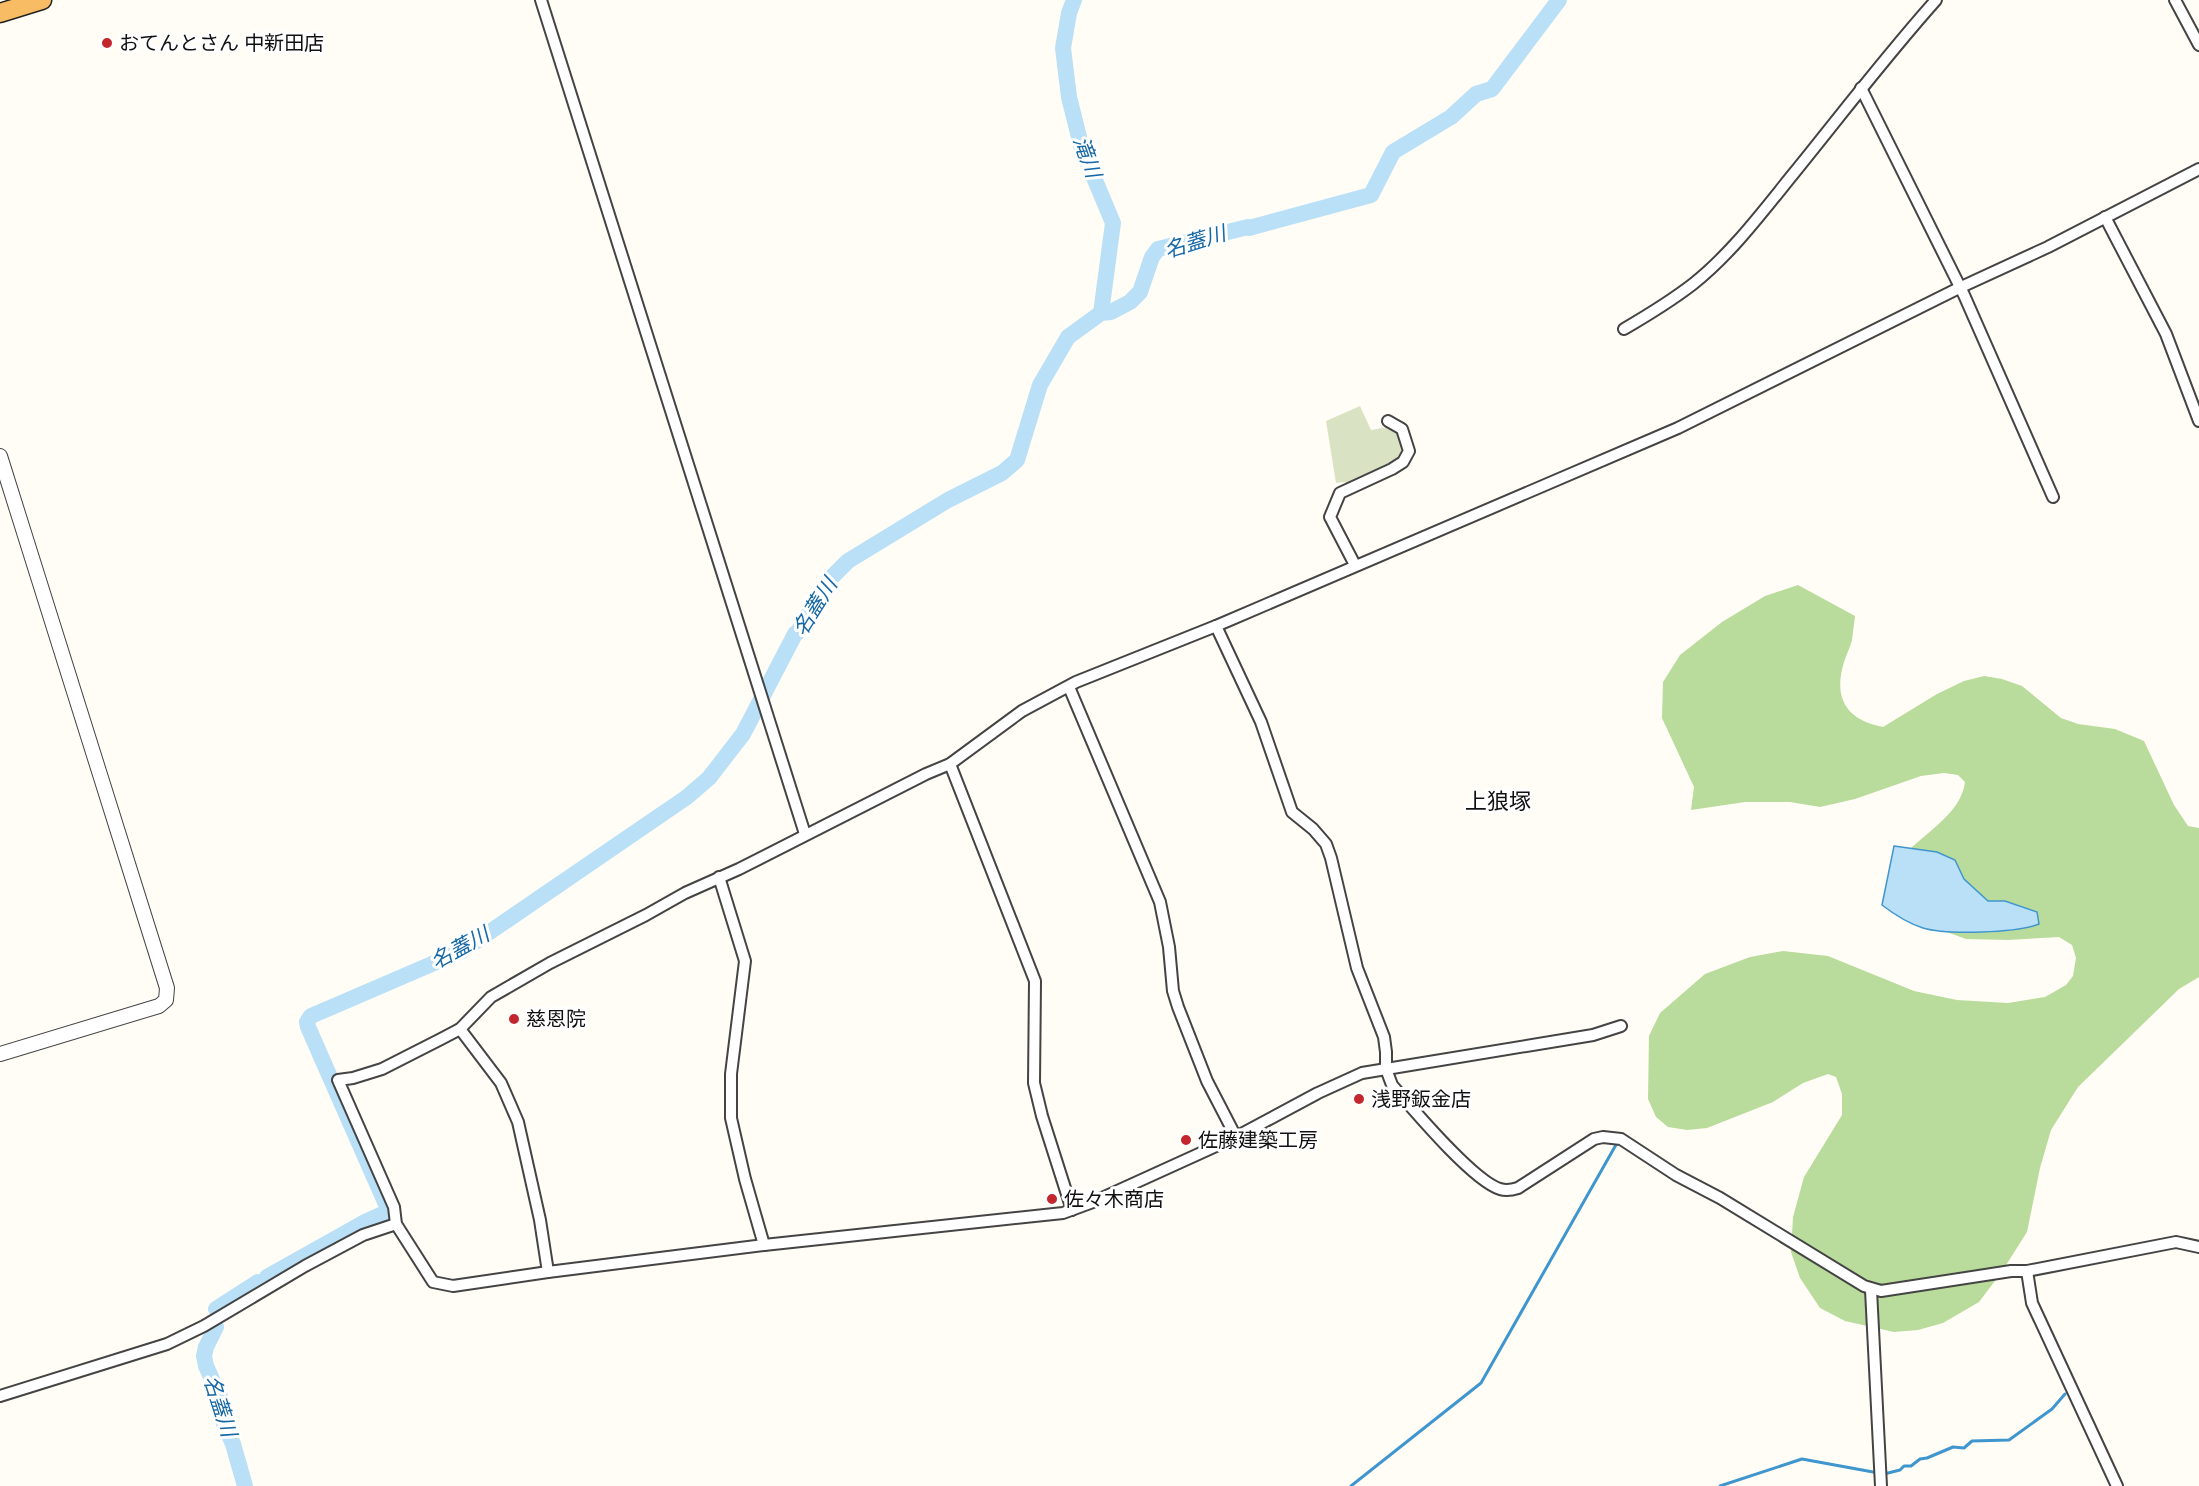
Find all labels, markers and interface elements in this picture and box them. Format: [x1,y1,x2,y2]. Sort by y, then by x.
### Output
place label: おてんとさん 中新田店 [119,32,324,54]
marker: おてんとさん 中新田店 [100,36,114,50]
water label: 滝川 [1069,133,1106,183]
water label: 名蓋川 [1161,221,1231,263]
water label: 名蓋川 [788,572,843,640]
district label: 上狼塚 [1465,789,1531,814]
water label: 名蓋川 [427,921,495,974]
place label: 慈恩院 [526,1008,586,1030]
marker: 慈恩院 [507,1012,521,1026]
place label: 浅野鈑金店 [1371,1088,1471,1110]
marker: 浅野鈑金店 [1352,1092,1366,1106]
place label: 佐藤建築工房 [1198,1129,1318,1151]
marker: 佐藤建築工房 [1179,1133,1193,1147]
place label: 佐々木商店 [1064,1188,1164,1210]
marker: 佐々木商店 [1045,1192,1059,1206]
water label: 名蓋川 [199,1372,242,1442]

